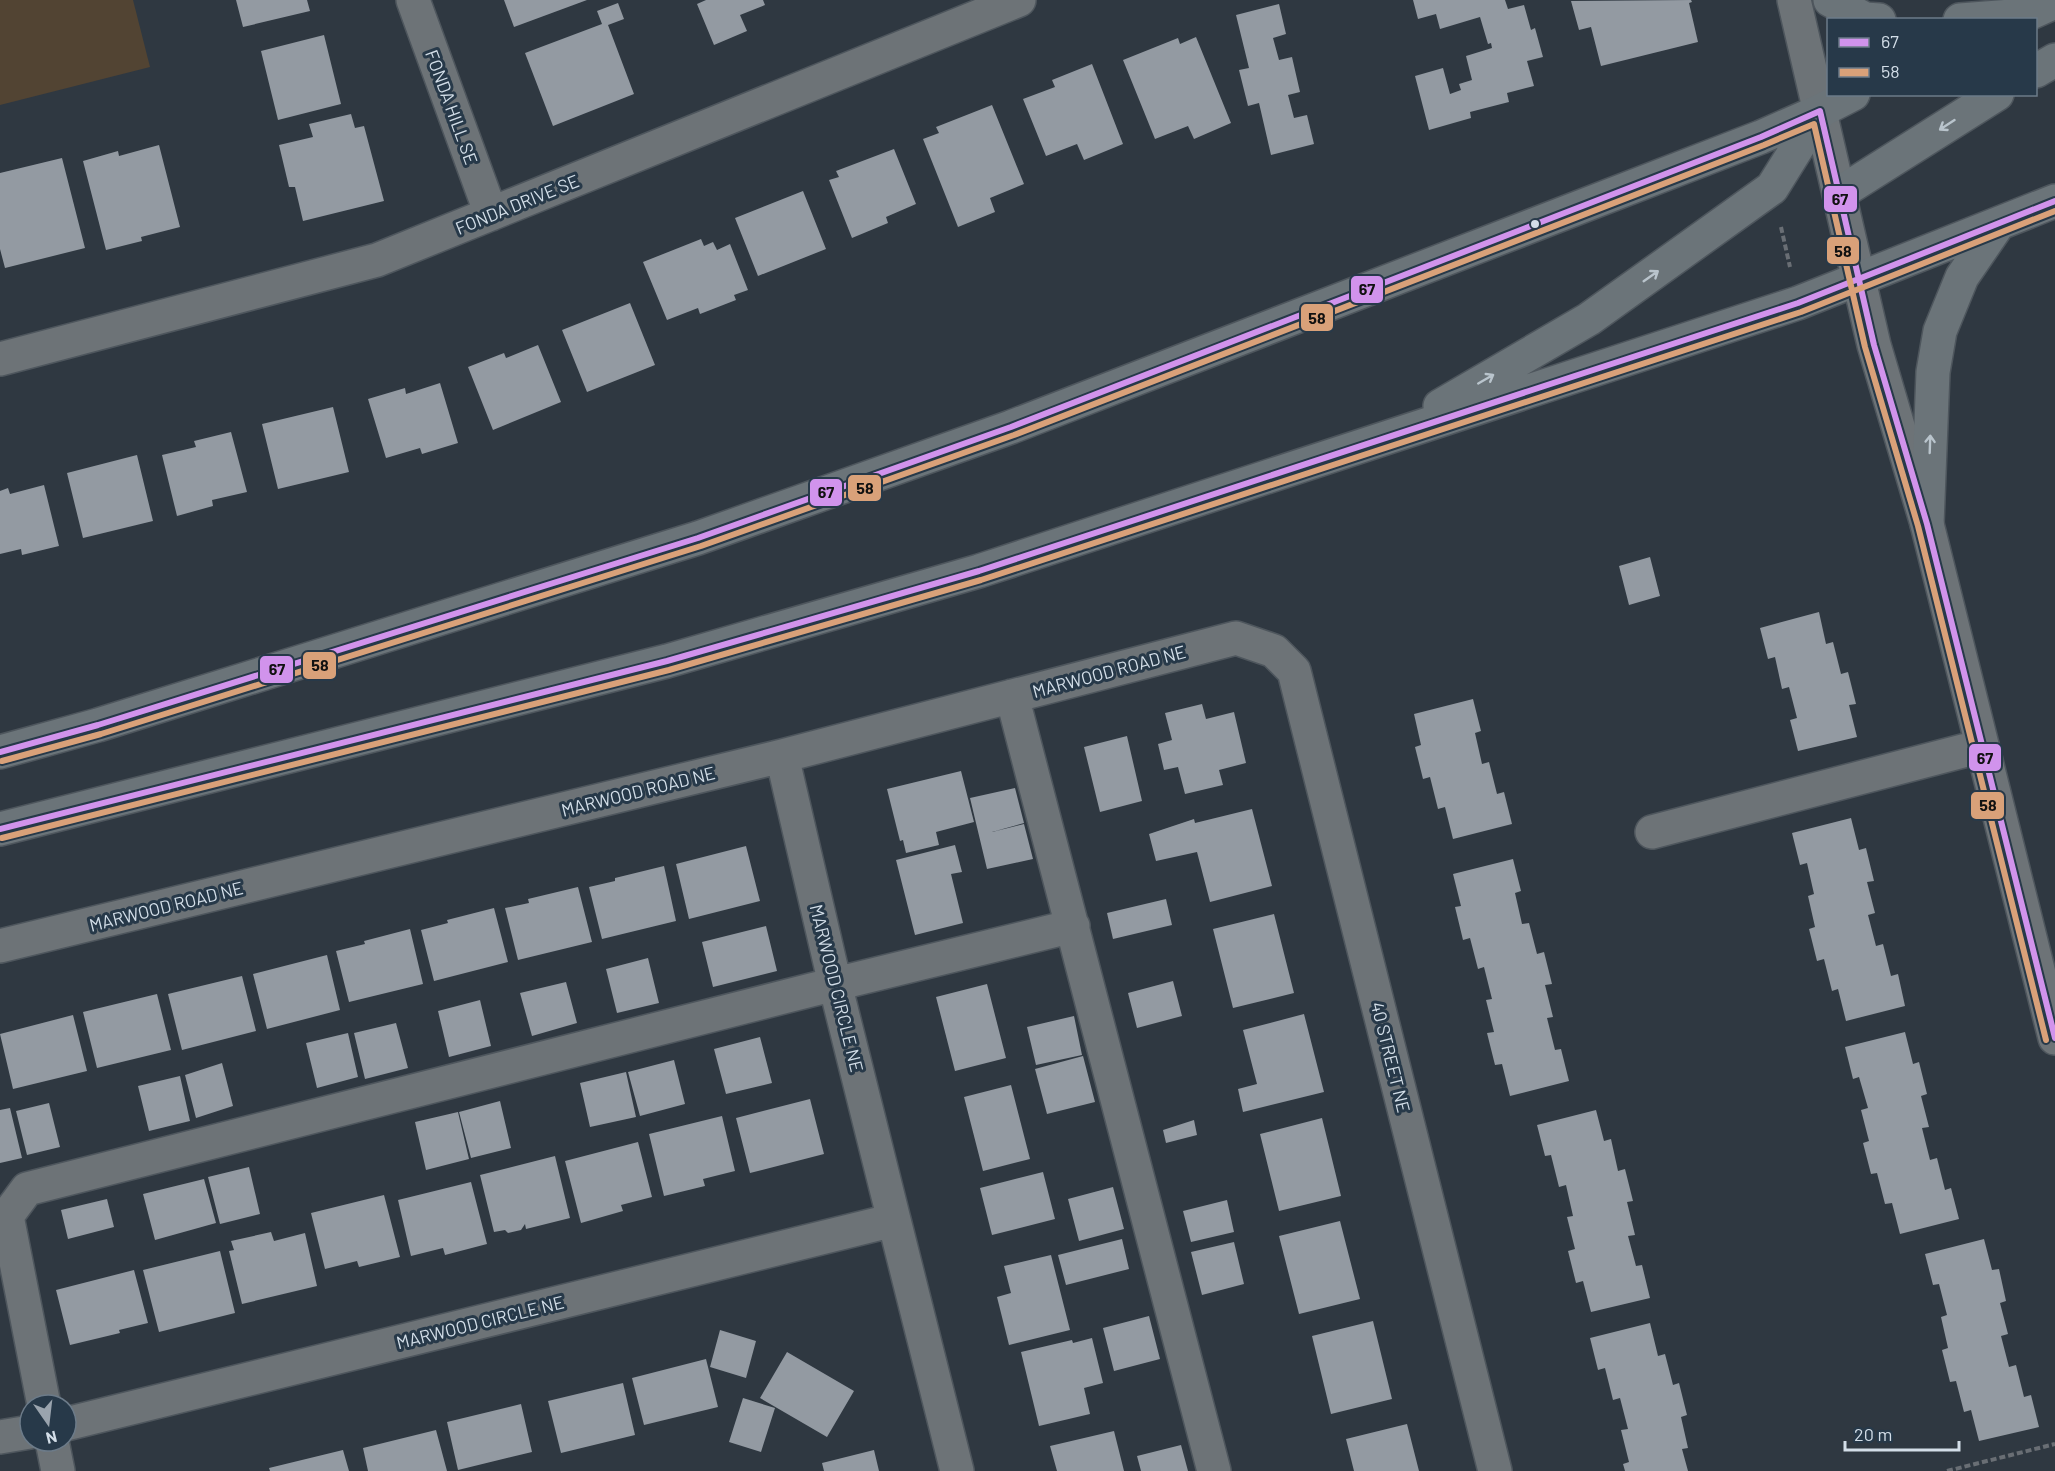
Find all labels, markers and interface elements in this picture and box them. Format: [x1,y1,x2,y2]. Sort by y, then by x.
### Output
legend [1827,18,2037,96]
text: 67 [1881,30,1899,52]
street label: FONDA HILL SE [421,47,483,167]
text: 58 [1881,60,1900,82]
one-way arrow [1939,120,1956,132]
street label: FONDA DRIVE SE [452,169,582,239]
line badge: 67 [1823,185,1858,213]
text: 67 [1832,189,1848,208]
unlabelled marker [1529,218,1541,230]
line badge: 58 [1826,236,1860,265]
text: 58 [1834,241,1852,260]
one-way arrow [1642,269,1658,282]
line badge: 67 [1350,275,1384,304]
text: 67 [1359,279,1375,298]
line badge: 58 [1300,303,1334,332]
text: 58 [1308,308,1326,327]
one-way arrow [1477,373,1494,385]
one-way arrow [1924,435,1935,455]
line badge: 58 [847,474,882,502]
line badge: 67 [809,478,843,507]
text: 58 [856,478,874,497]
text: 67 [818,482,834,501]
street label: MARWOOD ROAD NE [1030,640,1188,702]
line badge: 58 [302,651,337,680]
line badge: 67 [259,655,294,684]
text: 58 [311,655,329,674]
text: 67 [269,659,285,678]
line badge: 67 [1968,743,2002,772]
text: 67 [1977,748,1993,767]
street label: MARWOOD ROAD NE [559,761,717,821]
line badge: 58 [1970,791,2005,820]
text: 58 [1979,795,1997,814]
street label: MARWOOD ROAD NE [87,876,245,936]
street label: MARWOOD CIRCLE NE [805,902,869,1074]
street label: 40 STREET NE [1367,999,1415,1115]
street label: MARWOOD CIRCLE NE [394,1290,566,1354]
north arrow [18,1393,78,1453]
scale bar [1845,1414,1959,1452]
text: 20 m [1854,1423,1892,1445]
text: N [44,1428,59,1449]

